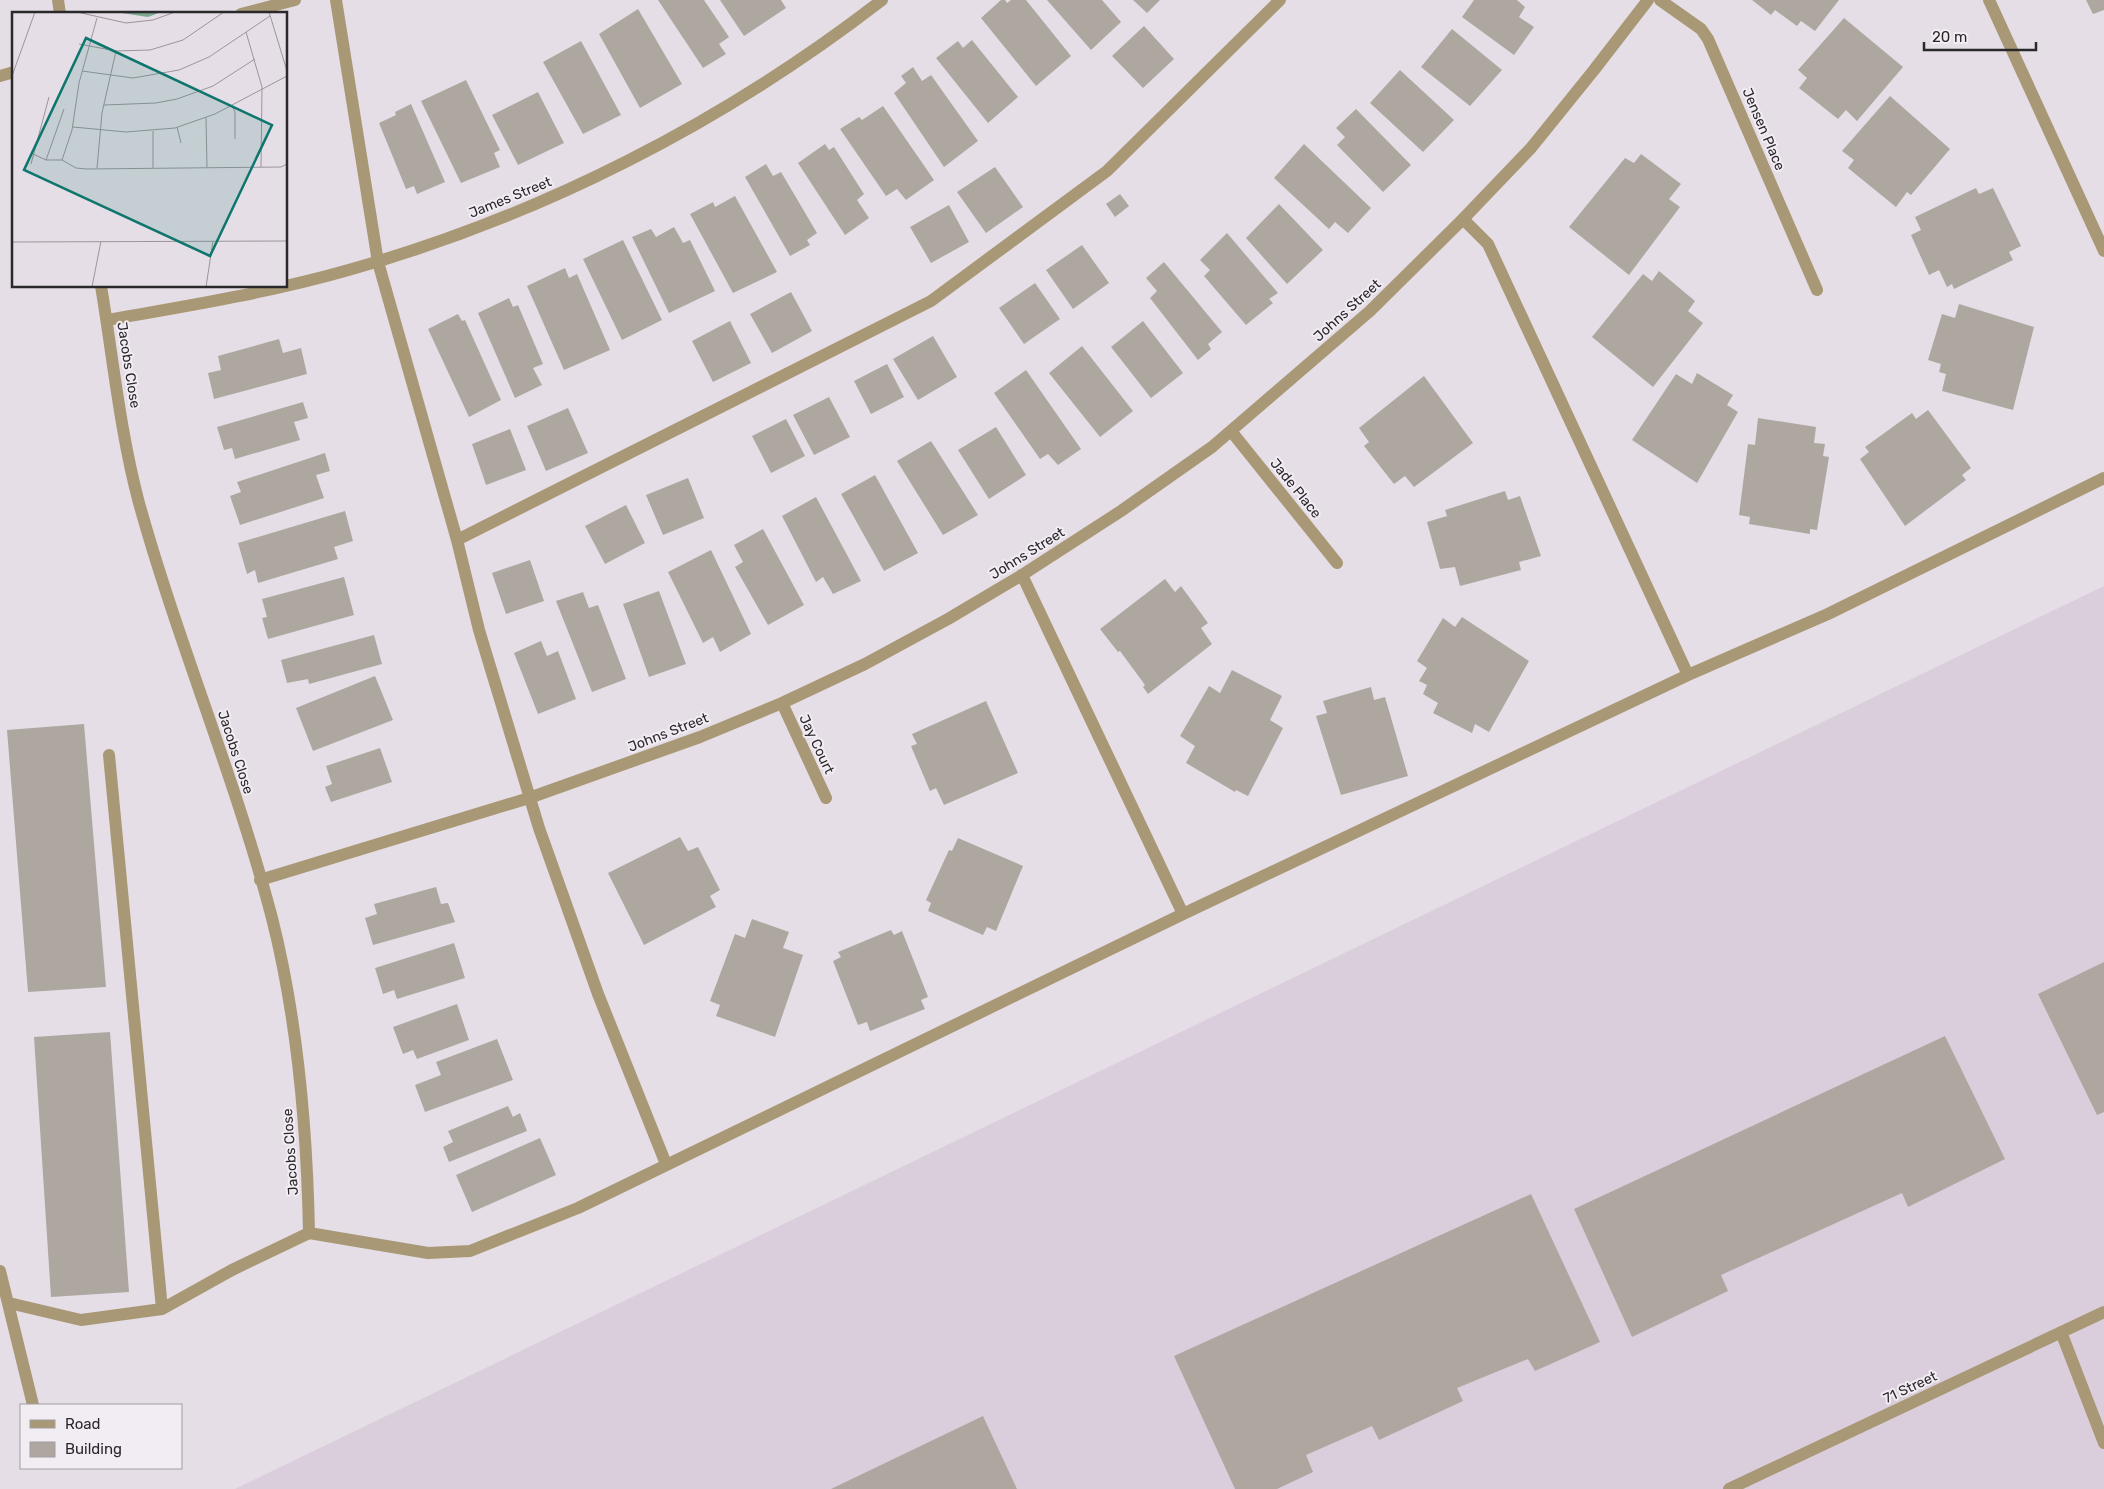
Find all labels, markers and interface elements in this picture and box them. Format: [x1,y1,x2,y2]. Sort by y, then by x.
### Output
inset map [12,12,288,288]
scale bar [1924,20,2036,52]
text: 20 m [1932,28,1967,46]
street label: Jensen Place [1739,85,1789,173]
street label: James Street [466,173,555,222]
street label: Johns Street [1310,275,1385,345]
street label: Jacobs Close [113,321,144,410]
street label: Jade Place [1266,455,1325,522]
street label: Johns Street [987,523,1068,583]
street label: Jacobs Close [214,708,257,796]
street label: Johns Street [625,709,711,756]
street label: Jay Court [795,712,838,777]
street label: Jacobs Close [279,1108,302,1196]
street label: 71 Street [1881,1367,1940,1407]
legend [20,1404,182,1469]
text: Road [65,1415,101,1433]
text: Building [65,1440,122,1458]

